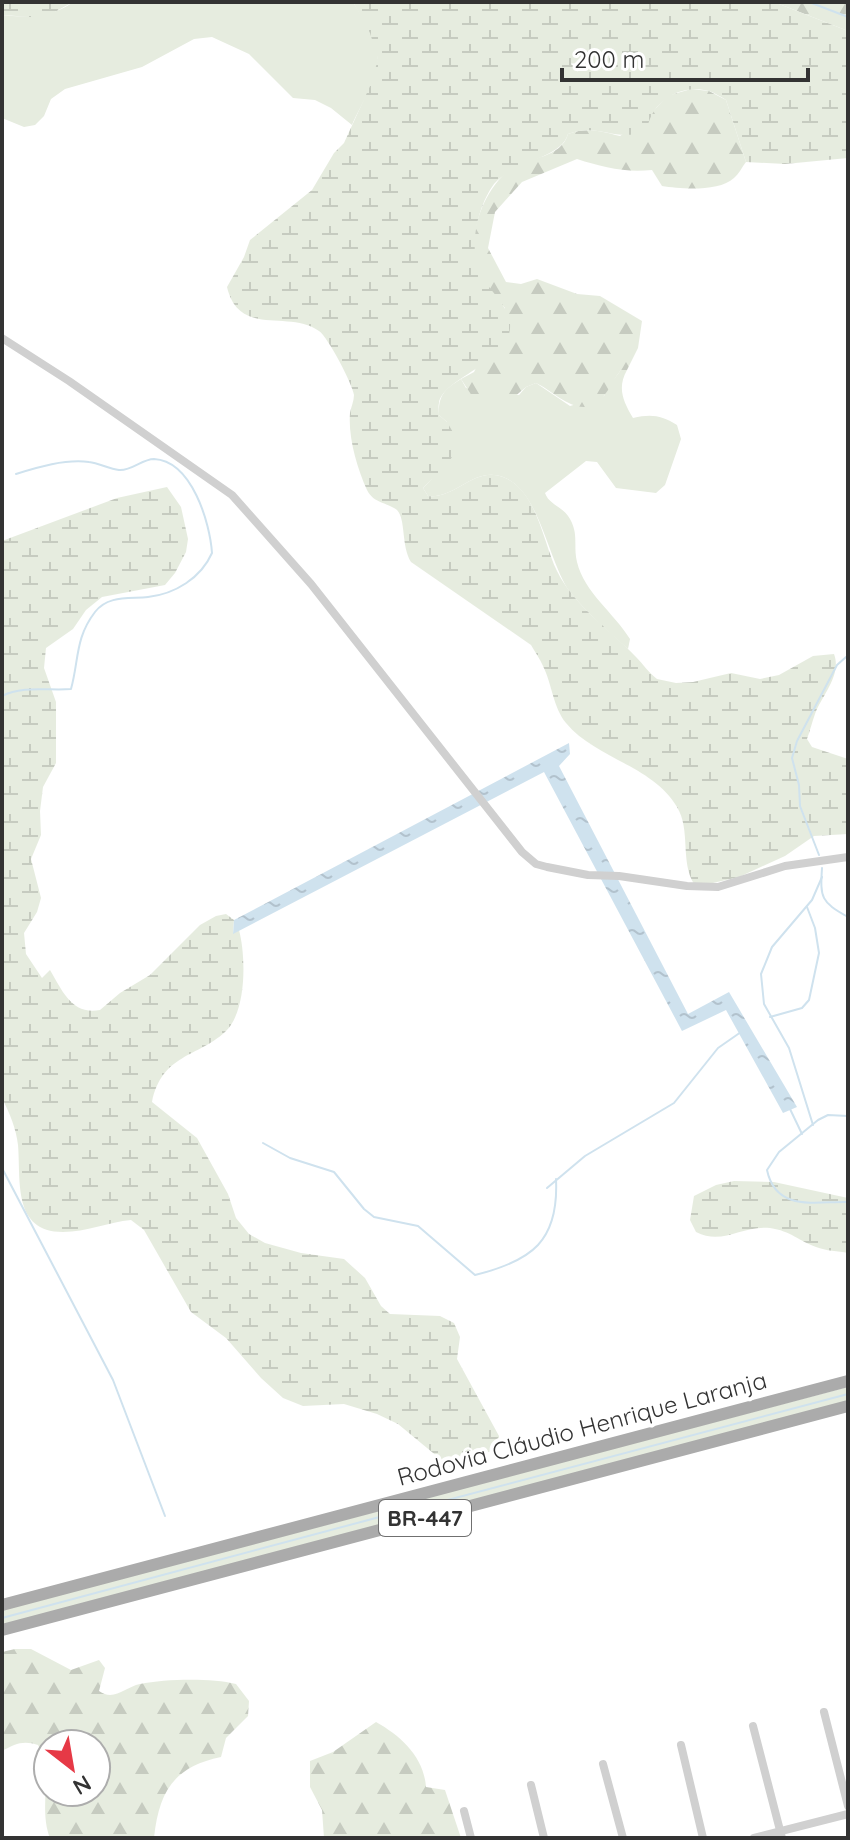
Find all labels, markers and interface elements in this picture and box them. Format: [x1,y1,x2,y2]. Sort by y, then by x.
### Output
scale bar [562,32,808,82]
text: 200 m [574,44,644,74]
street label: Rodovia Cláudio Henrique Laranja [394,1364,770,1492]
road number: BR-447 [379,1500,471,1536]
north arrow [32,1728,112,1808]
text: N [68,1769,96,1801]

